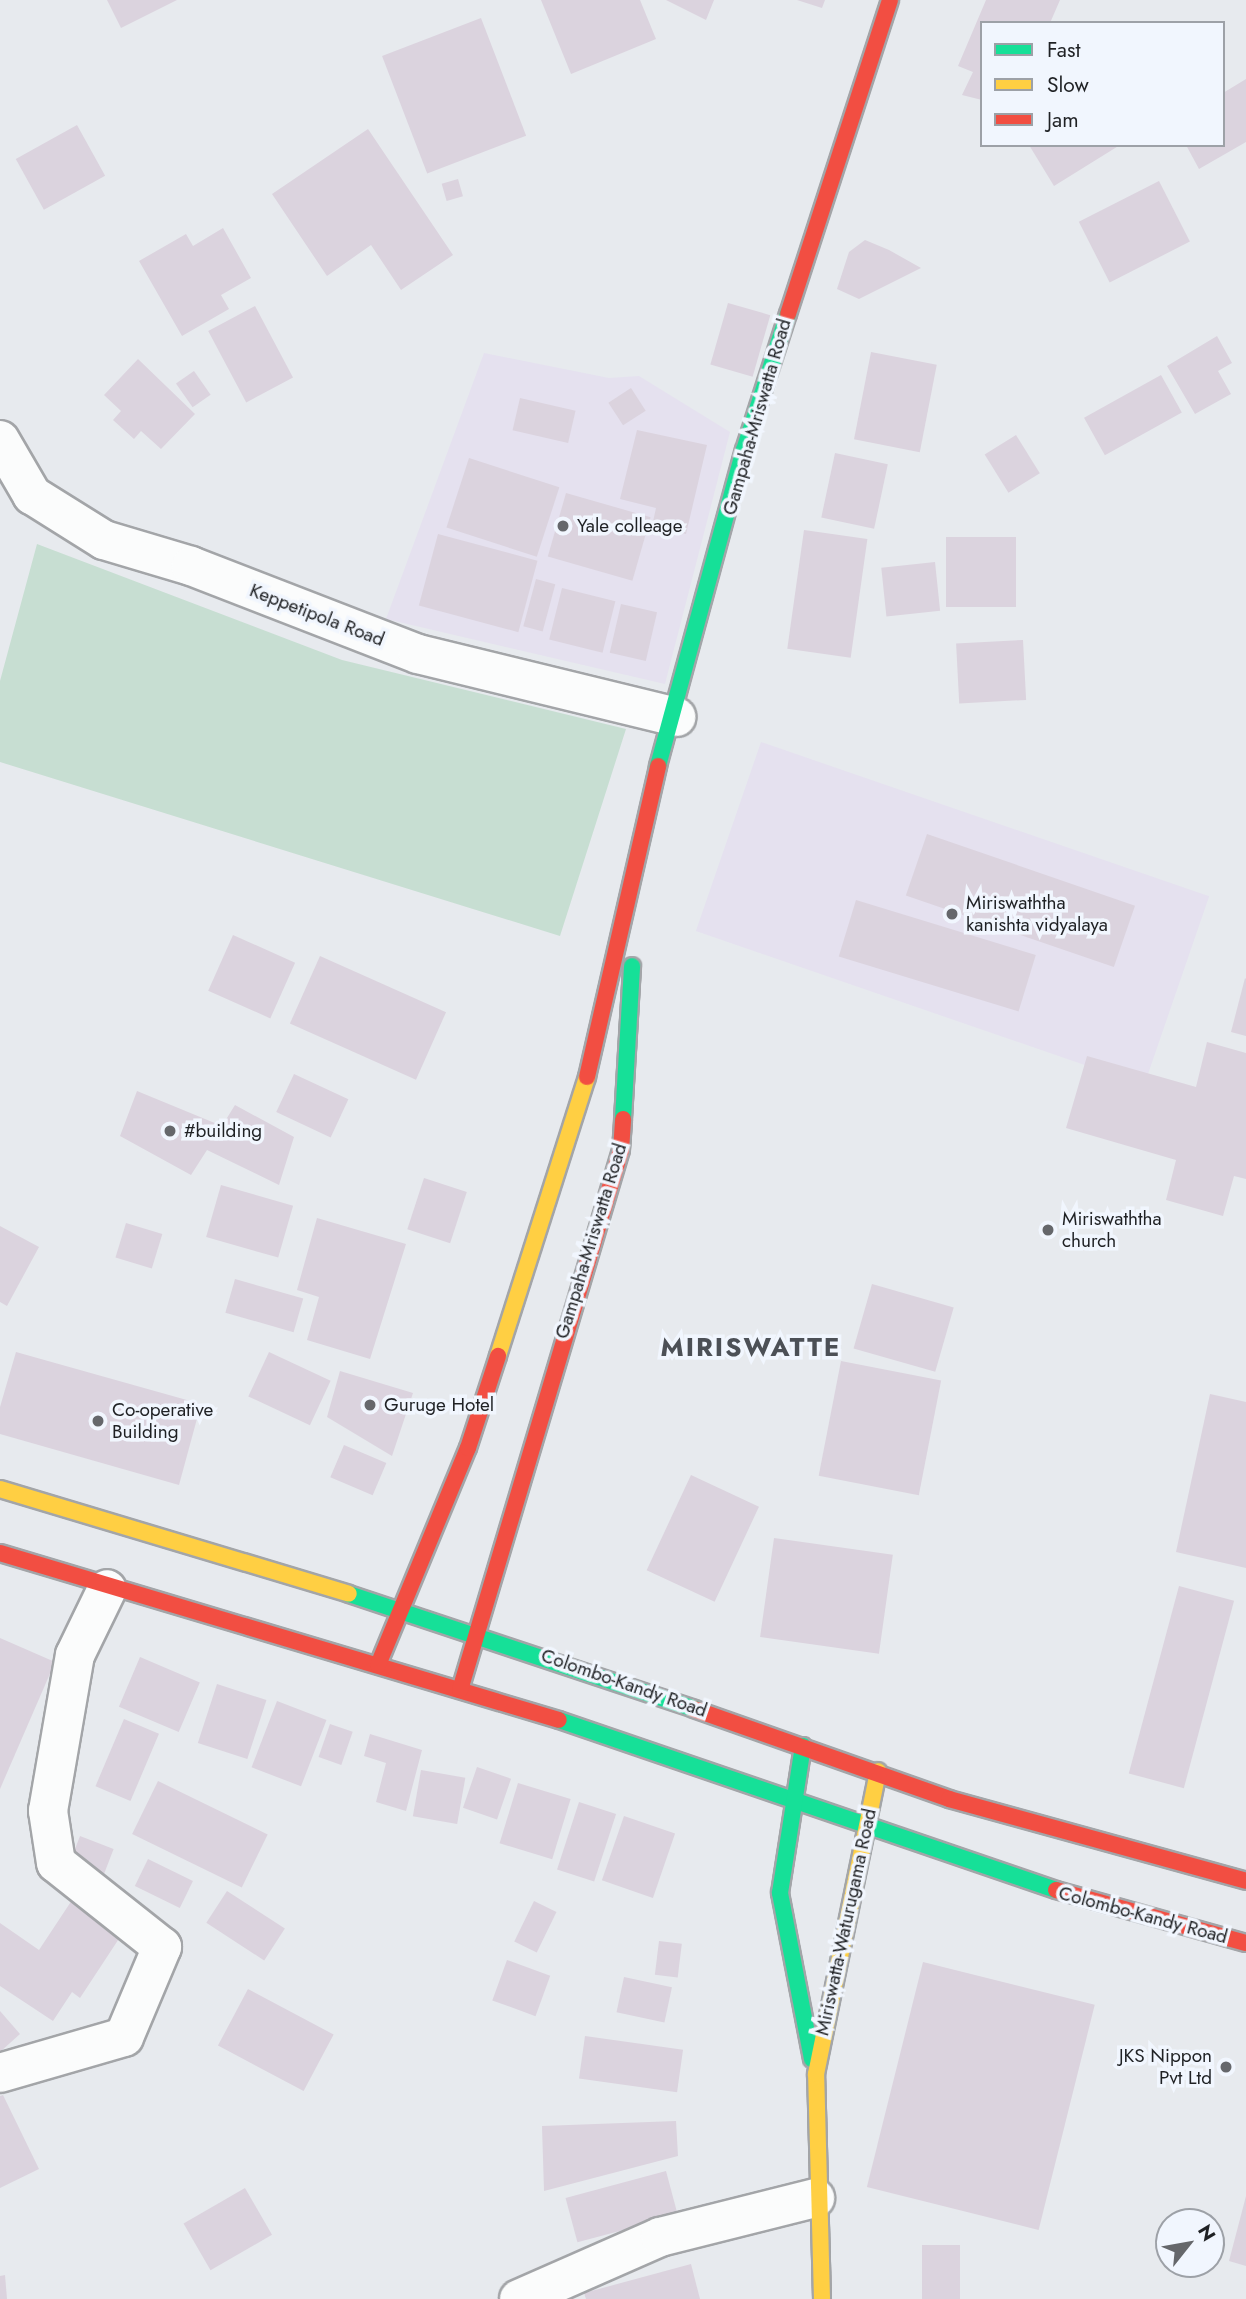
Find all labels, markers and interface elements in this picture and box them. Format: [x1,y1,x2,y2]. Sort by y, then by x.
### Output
legend [980,21,1225,147]
text: Fast [1047,35,1080,65]
text: Slow [1047,70,1089,100]
text: Jam [1047,105,1079,135]
street label: Gampaha-Mriswatta Road [718,316,796,518]
place label: Yale colleage [577,515,682,537]
marker: Yale colleage [555,518,571,534]
street label: Keppetipola Road [246,579,388,651]
place label: Miriswaththa kanishta vidyalaya [966,892,1108,936]
marker: Miriswaththa kanishta vidyalaya [944,906,960,922]
place label: #building [184,1120,262,1142]
marker: #building [162,1123,178,1139]
street label: Gampaha-Mriswatta Road [550,1141,632,1341]
place label: Miriswaththa church [1062,1208,1162,1252]
marker: Miriswaththa church [1040,1222,1056,1238]
district label: MIRISWATTE [662,1332,840,1364]
place label: Guruge Hotel [384,1394,494,1416]
marker: Guruge Hotel [362,1397,378,1413]
place label: Co-operative Building [112,1399,213,1443]
marker: Co-operative Building [90,1413,106,1429]
street label: Colombo-Kandy Road [538,1644,710,1722]
street label: Miriswatta-Waturugama Road [811,1806,881,2038]
street label: Colombo-Kandy Road [1056,1881,1230,1949]
place label: JKS Nippon Pvt Ltd [1119,2045,1212,2089]
marker: JKS Nippon Pvt Ltd [1218,2059,1234,2075]
north arrow [1155,2208,1225,2278]
text: N [1191,2220,1222,2246]

